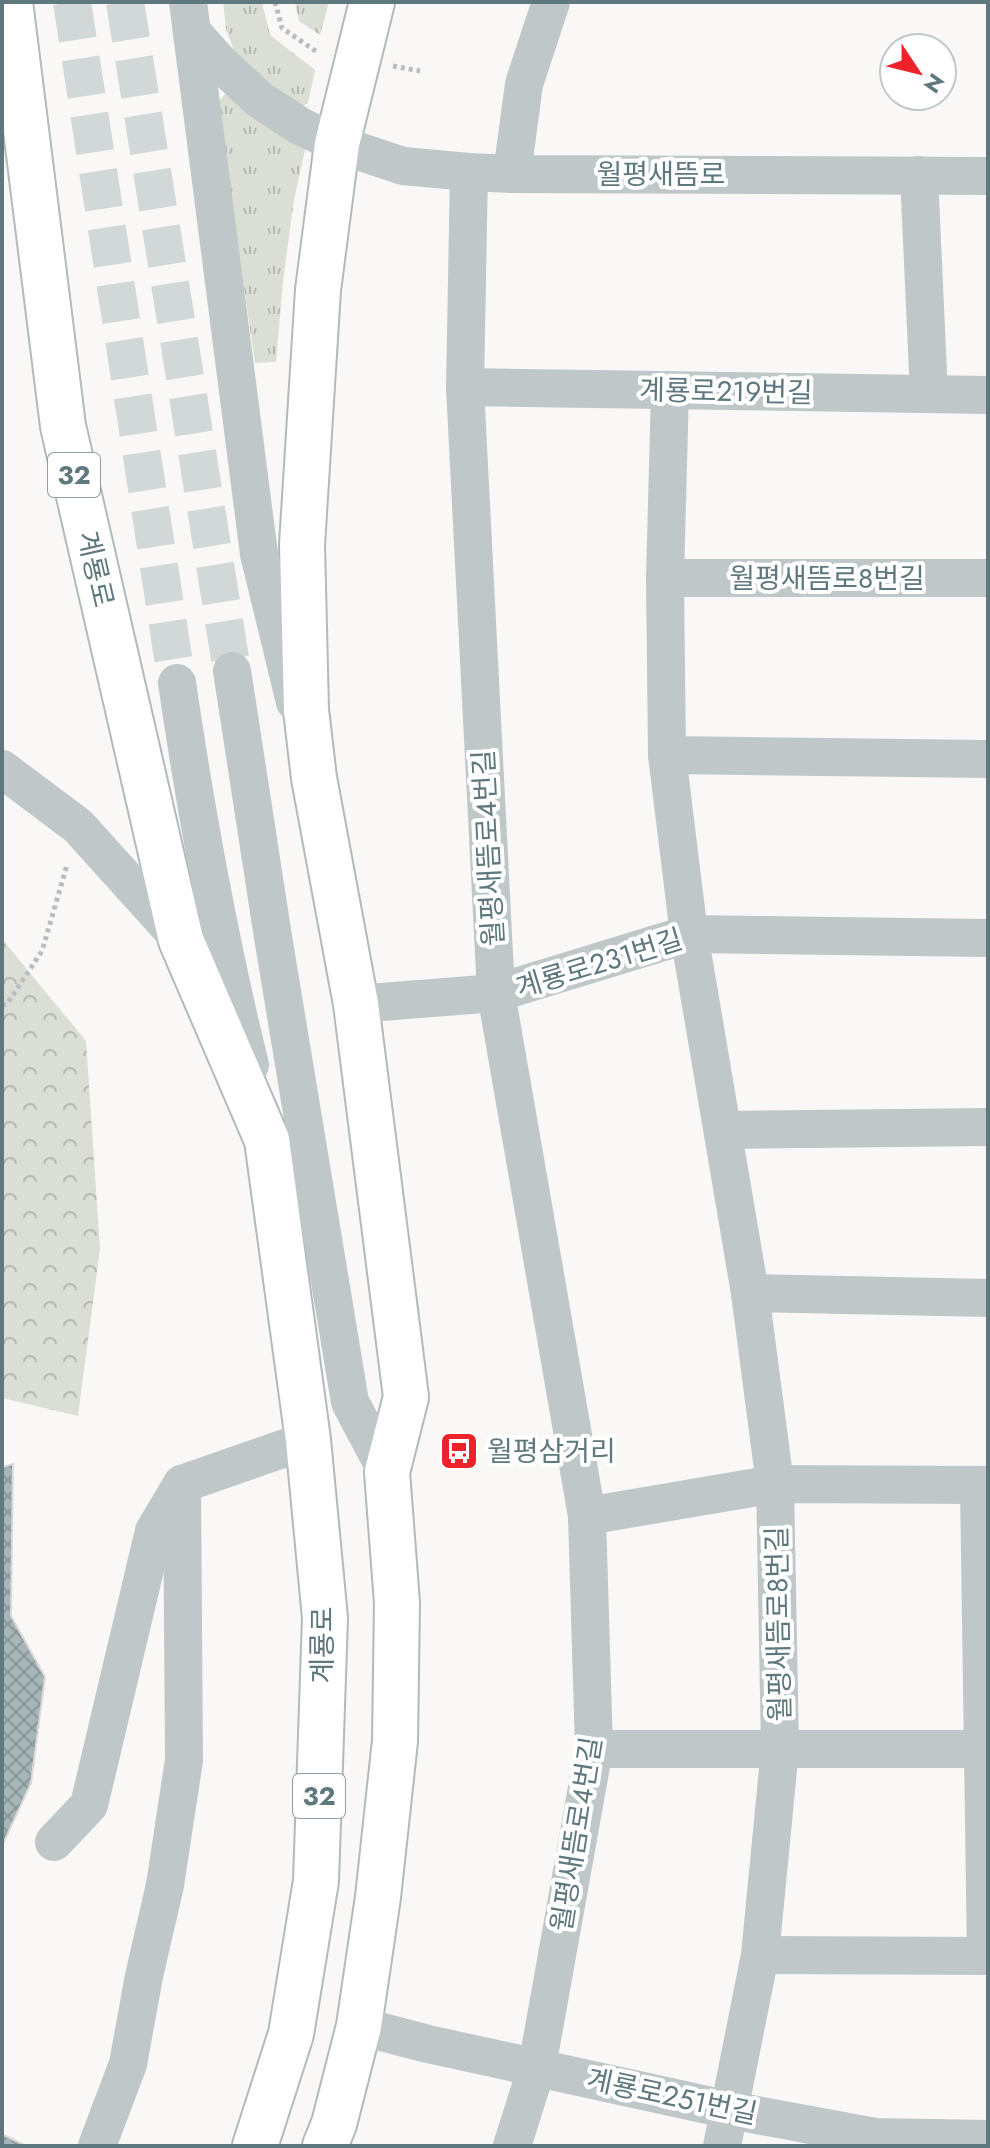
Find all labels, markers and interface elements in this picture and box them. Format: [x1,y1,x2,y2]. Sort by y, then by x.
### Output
north arrow [878,32,958,112]
text: N [916,67,952,100]
street label: 월평새뜸로 [597,154,725,195]
street label: 계룡로219번길 [639,369,813,414]
road number: 32 [48,453,100,497]
street label: 계룡로 [67,527,124,611]
street label: 월평새뜸로8번길 [729,558,925,599]
street label: 월평새뜸로4번길 [463,749,514,947]
street label: 계룡로231번길 [511,919,688,1008]
bus stop icon: 월평삼거리 [438,1430,480,1472]
place label: 월평삼거리 [487,1431,616,1472]
street label: 월평새뜸로8번길 [756,1526,801,1722]
street label: 계룡로 [302,1606,343,1684]
street label: 월평새뜸로4번길 [541,1734,612,1934]
road number: 32 [293,1774,345,1818]
street label: 계룡로251번길 [583,2058,761,2135]

